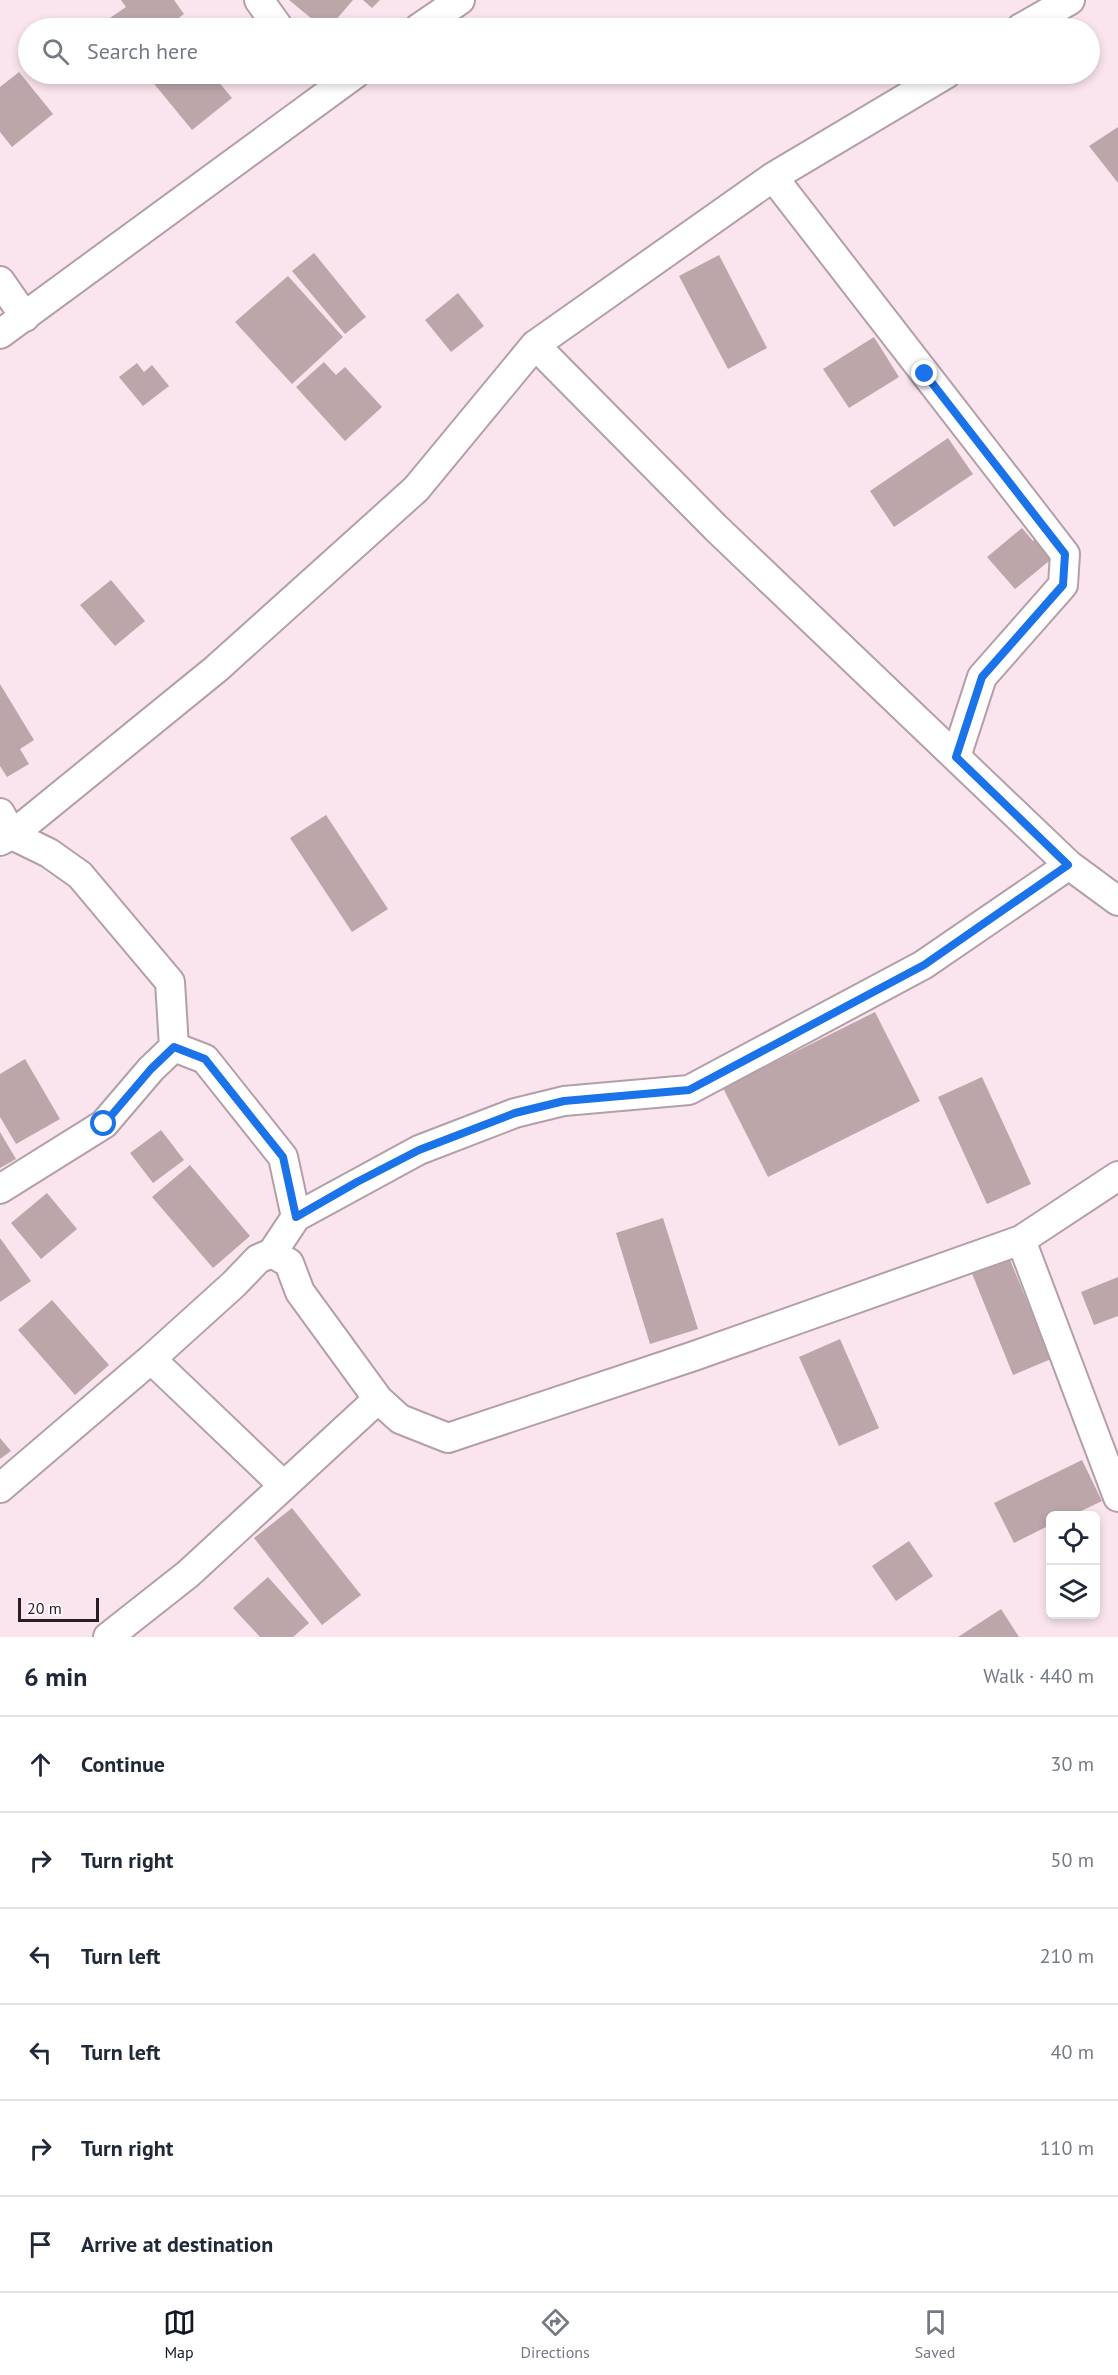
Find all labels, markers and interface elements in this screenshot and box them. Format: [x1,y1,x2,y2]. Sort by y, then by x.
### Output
search box [18,18,1100,84]
icon: search [39,35,72,68]
text: Search here [87,37,198,65]
route end [911,360,937,386]
route start [90,1110,116,1136]
map controls [1046,1511,1100,1619]
button: locate [1046,1511,1100,1565]
button: layers [1046,1565,1100,1619]
scale bar [18,1595,99,1622]
text: 20 m [27,1598,62,1618]
text: 6 min [24,1660,87,1693]
text: Walk · 440 m [983,1663,1094,1689]
icon: ahead [24,1748,57,1781]
text: Continue [81,1750,165,1778]
text: 30 m [1051,1751,1094,1777]
icon: right [24,1844,57,1877]
text: Turn right [81,1846,173,1874]
text: 50 m [1051,1847,1094,1873]
icon: left [24,1940,57,1973]
text: Turn left [81,1942,161,1970]
text: 210 m [1040,1943,1094,1969]
icon: left [24,2036,57,2069]
text: Turn left [81,2038,161,2066]
text: 40 m [1051,2039,1094,2065]
icon: right [24,2132,57,2165]
text: Turn right [81,2134,173,2162]
text: 110 m [1040,2135,1094,2161]
icon: arrive [24,2228,57,2261]
text: Arrive at destination [81,2230,273,2258]
tab: Map [163,2306,196,2362]
tab: Directions [521,2306,590,2362]
tab: Saved [915,2306,955,2362]

